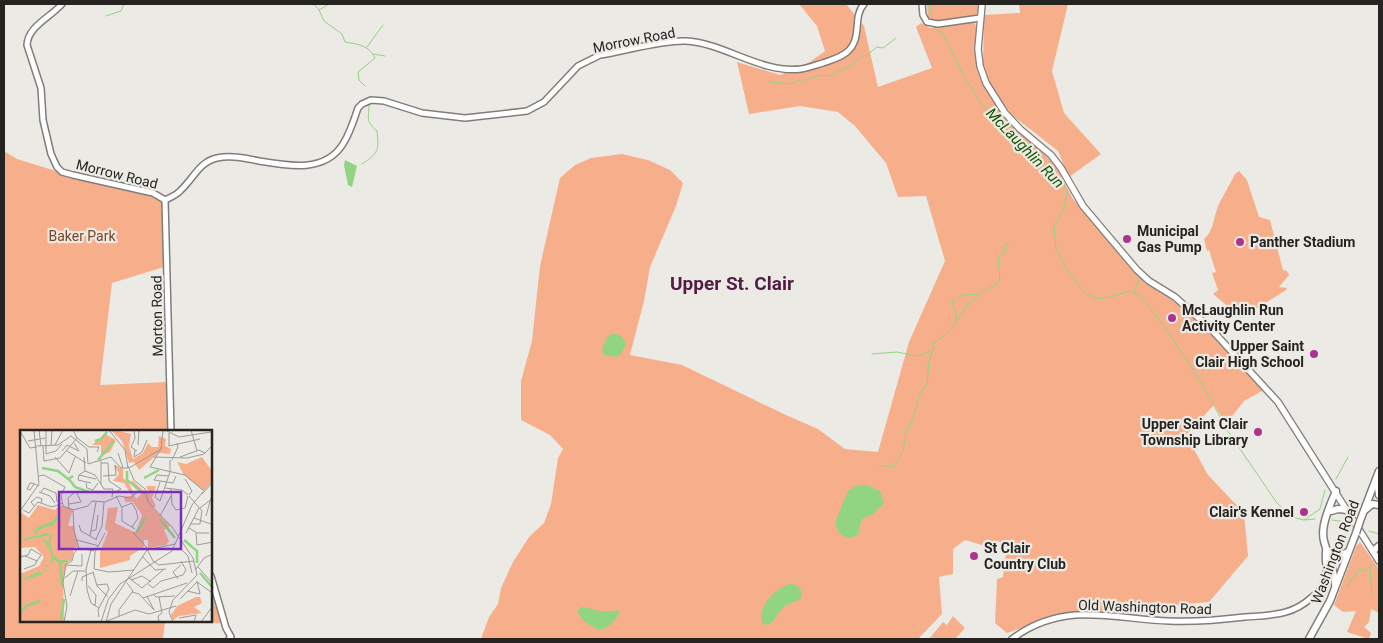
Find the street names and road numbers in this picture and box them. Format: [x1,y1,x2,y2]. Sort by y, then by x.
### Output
street label: Morrow Road [591,24,677,56]
street label: Morrow Road [74,156,160,192]
street label: Morton Road [148,275,166,357]
street label: Washington Road [1308,498,1362,606]
street label: Old Washington Road [1078,597,1212,617]

